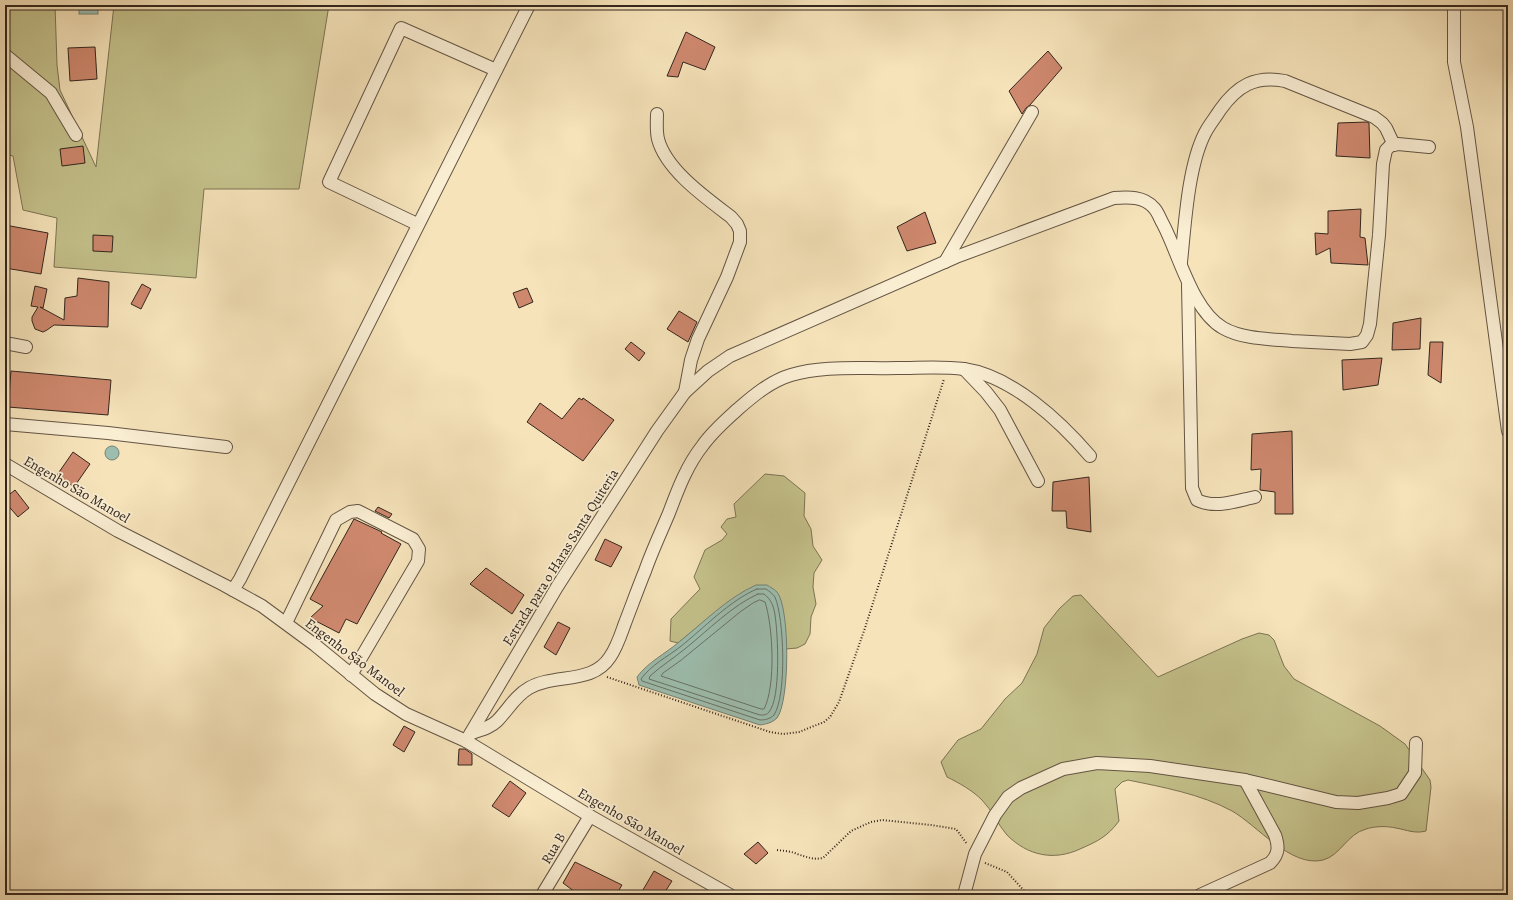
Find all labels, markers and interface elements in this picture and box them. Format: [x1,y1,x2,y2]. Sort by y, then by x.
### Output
street label: Engenho São Manoel [20,451,134,528]
street label: Estrada para o Haras Santa Quiteria [498,465,623,649]
street label: Engenho São Manoel [301,614,409,701]
street label: Engenho São Manoel [574,783,688,860]
street label: Rua B [537,829,570,867]

